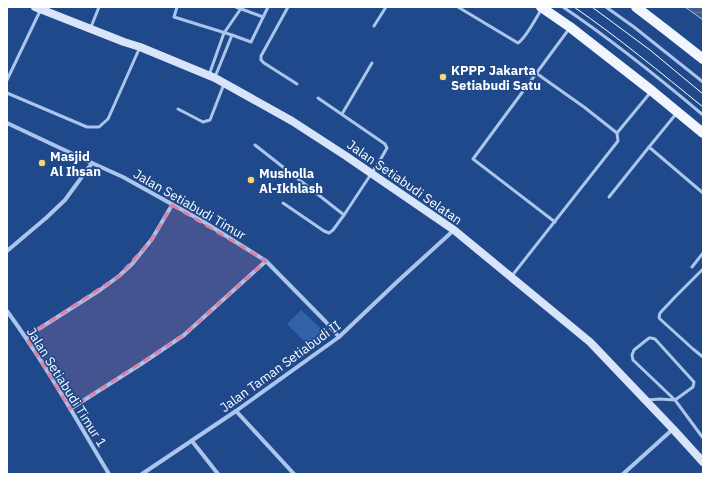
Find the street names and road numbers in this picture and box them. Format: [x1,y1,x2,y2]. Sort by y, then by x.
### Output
street label: Jalan Setiabudi Selatan [344,136,466,229]
street label: Jalan Setiabudi Timur [131,165,249,244]
street label: Jalan Taman Setiabudi II [217,317,344,416]
street label: Jalan Setiabudi Timur 1 [23,324,110,450]

